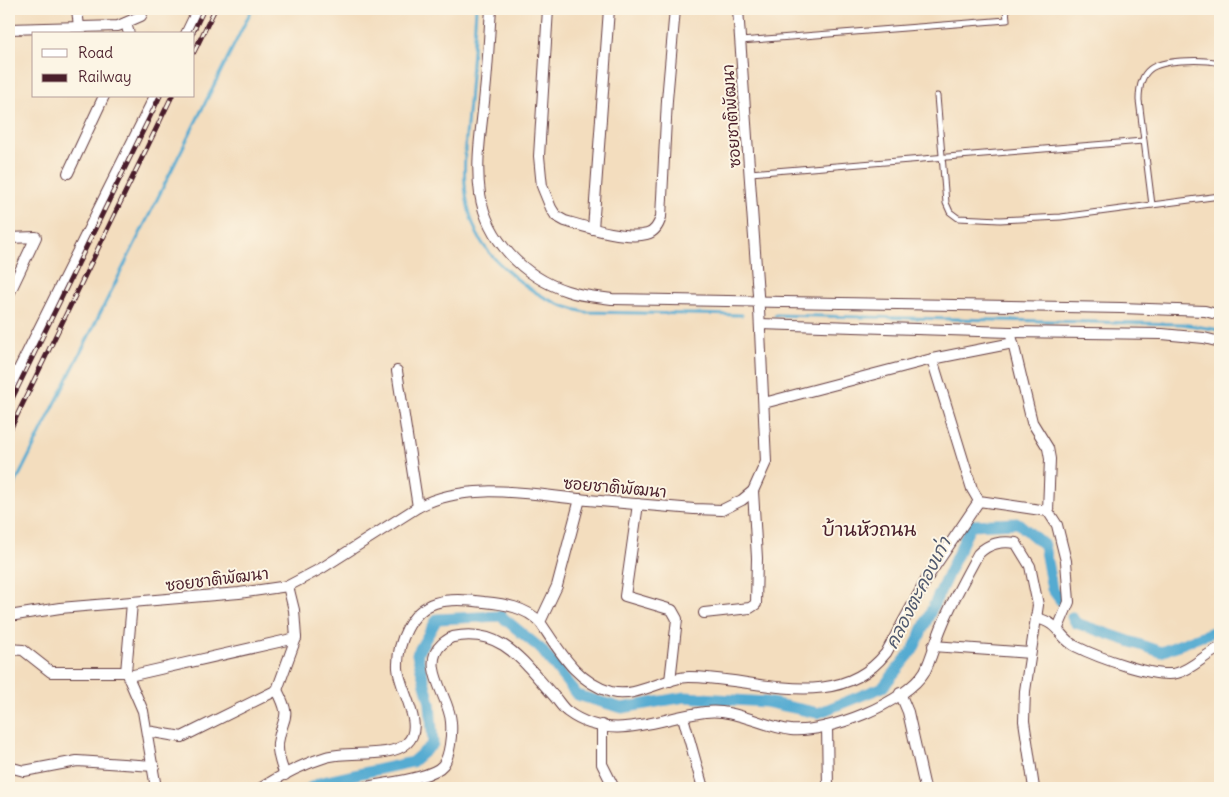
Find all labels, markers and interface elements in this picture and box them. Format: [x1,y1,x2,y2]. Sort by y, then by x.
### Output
legend [32,32,195,98]
text: Road [78,43,113,62]
street label: ซอยชาติพัฒนา [717,63,745,169]
text: Railway [78,67,132,86]
street label: ซอยชาติพัฒนา [562,473,668,501]
district label: บ้านหัวถนน [822,517,916,541]
water label: คลองตะคองเก่า [880,532,956,652]
street label: ซอยชาติพัฒนา [164,563,270,595]

